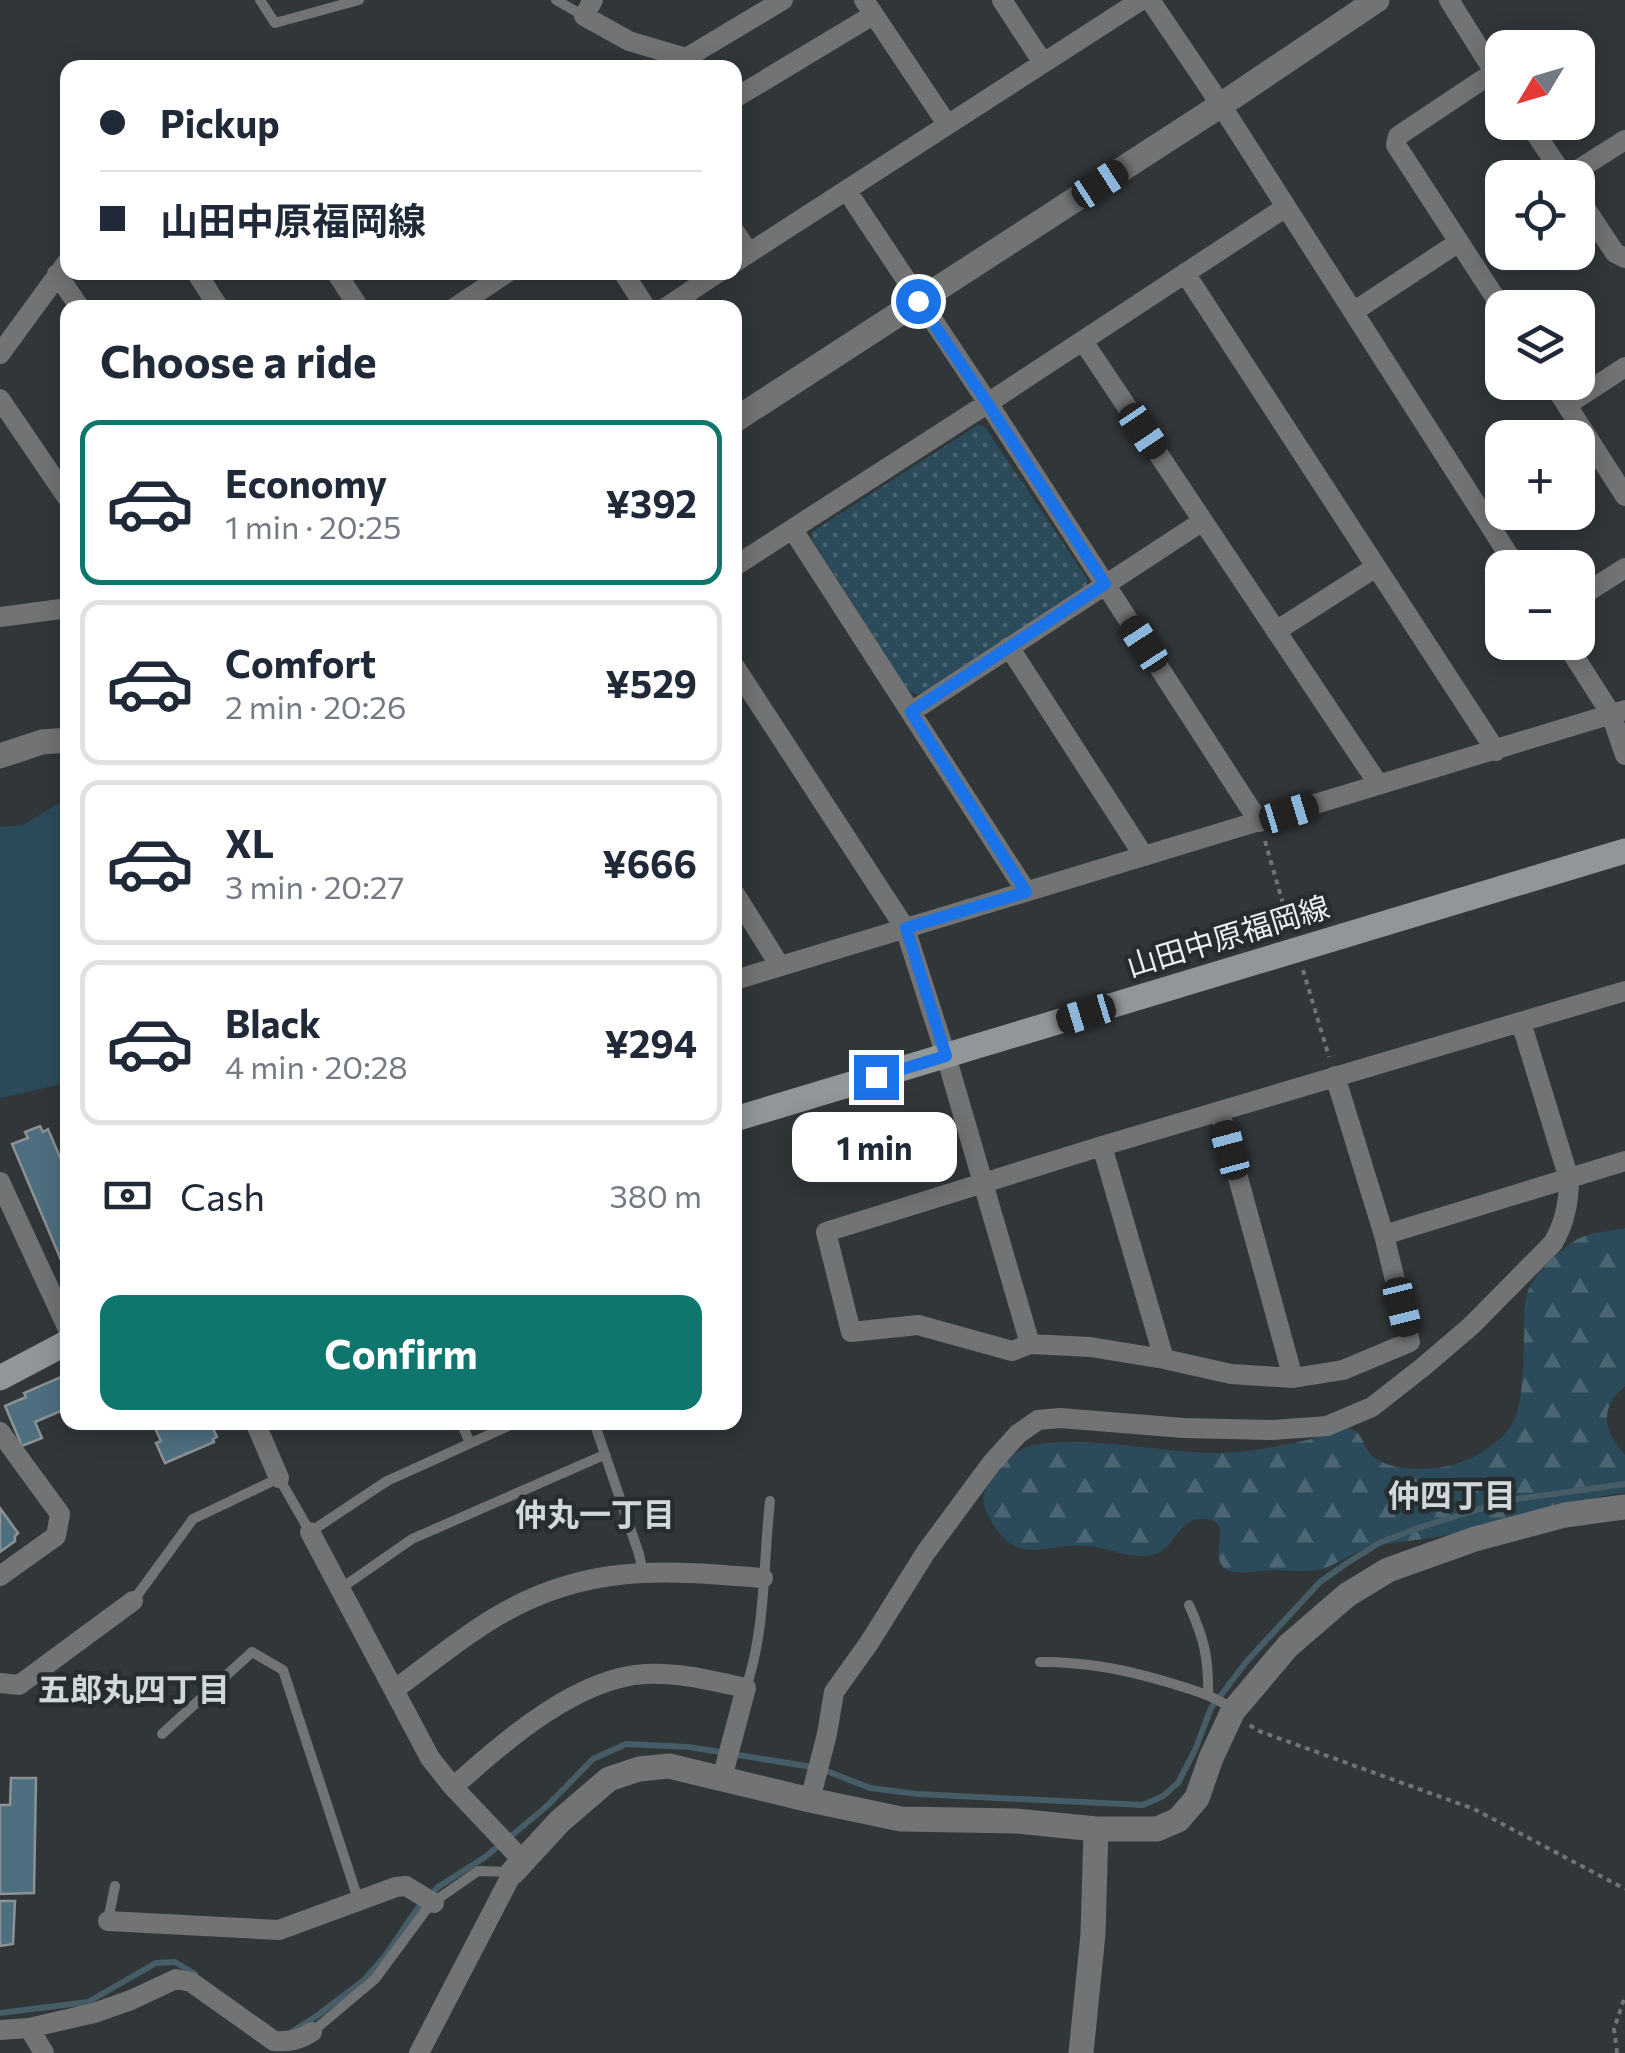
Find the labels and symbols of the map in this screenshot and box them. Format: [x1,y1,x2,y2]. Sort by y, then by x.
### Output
north arrow [1485,30,1595,140]
car [1067,155,1133,213]
route start [896,279,941,324]
car [1114,398,1172,464]
car [1115,611,1173,677]
car [1256,790,1322,836]
street label: 山田中原福岡線 [1121,886,1333,983]
car [1053,991,1119,1037]
route end [854,1055,899,1100]
callout: 1 min [794,1112,958,1182]
car [1208,1117,1252,1183]
car [1380,1274,1424,1340]
district label: 仲四丁目 [1388,1474,1516,1514]
district label: 仲丸一丁目 [515,1493,675,1533]
district label: 五郎丸四丁目 [38,1668,230,1708]

